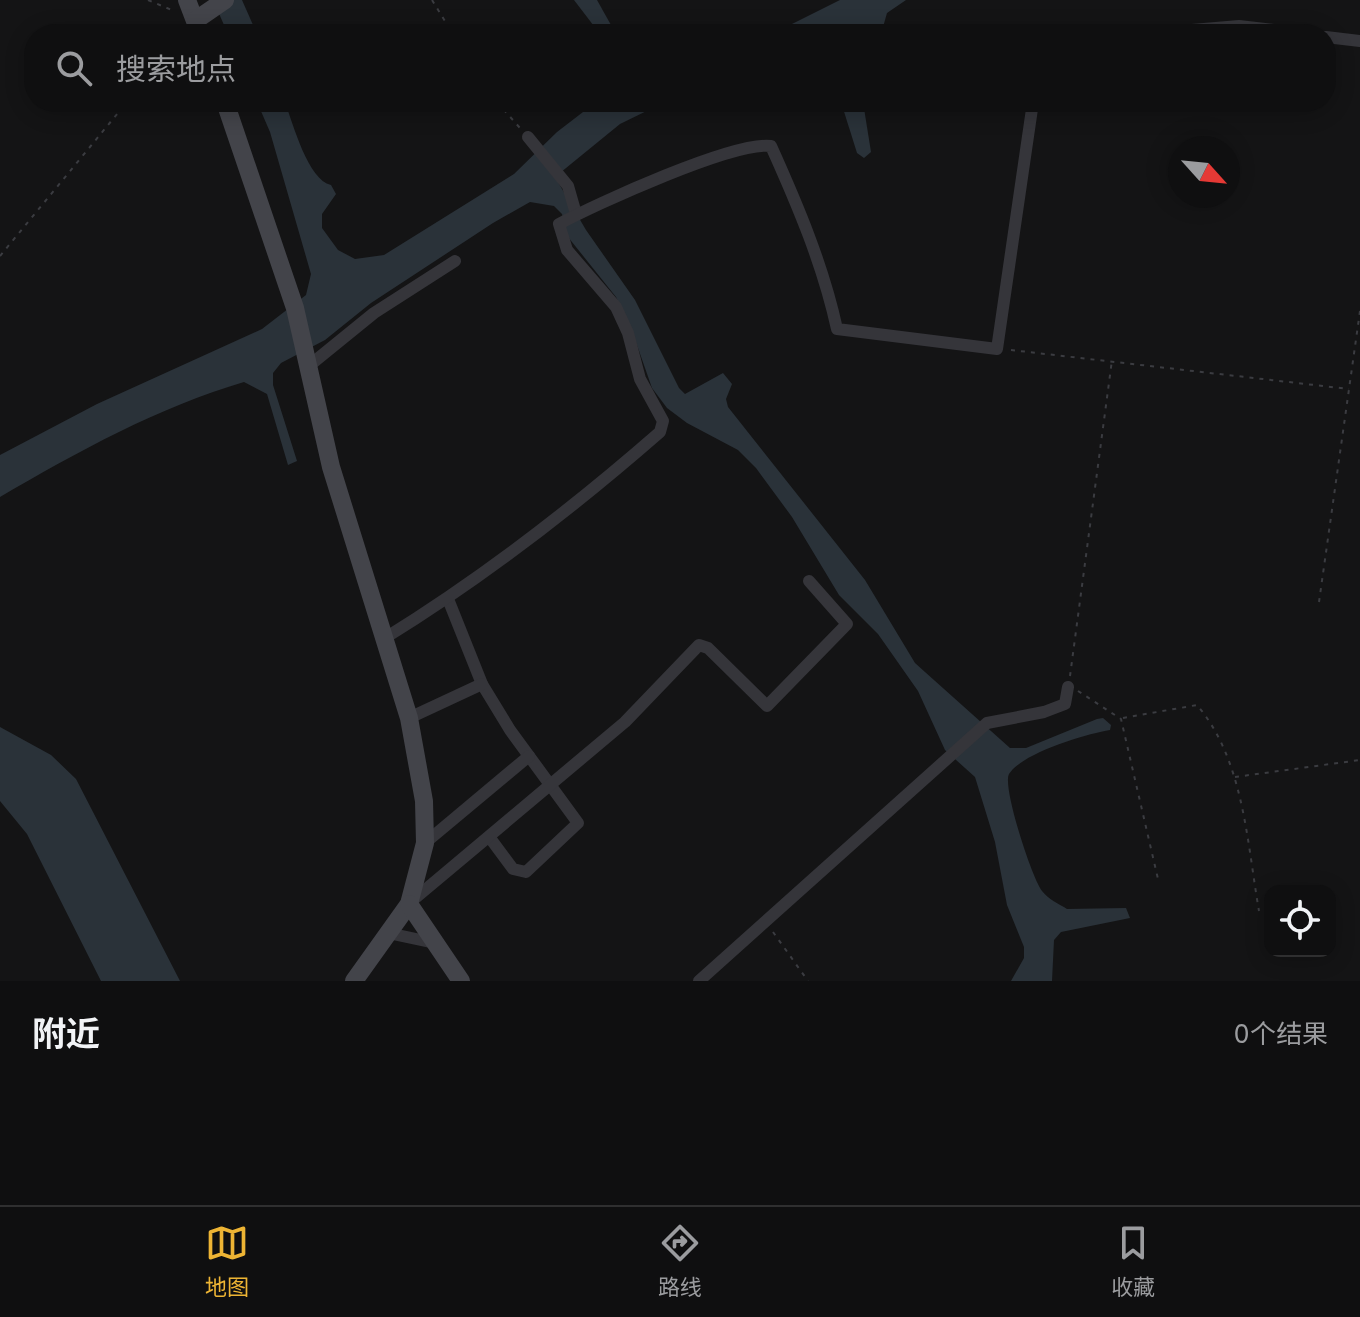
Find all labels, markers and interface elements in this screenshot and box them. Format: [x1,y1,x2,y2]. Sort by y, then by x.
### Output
search box [24,24,1336,112]
icon: search [52,46,96,90]
text: 搜索地点 [116,54,236,91]
north arrow [1168,136,1240,208]
map controls [1264,885,1336,957]
button: locate [1264,885,1336,957]
text: 附近 [32,1016,100,1059]
text: 0个结果 [1233,1020,1328,1053]
tab: 地图 [205,1221,249,1303]
tab: 路线 [658,1221,702,1303]
tab: 收藏 [1111,1221,1155,1303]

